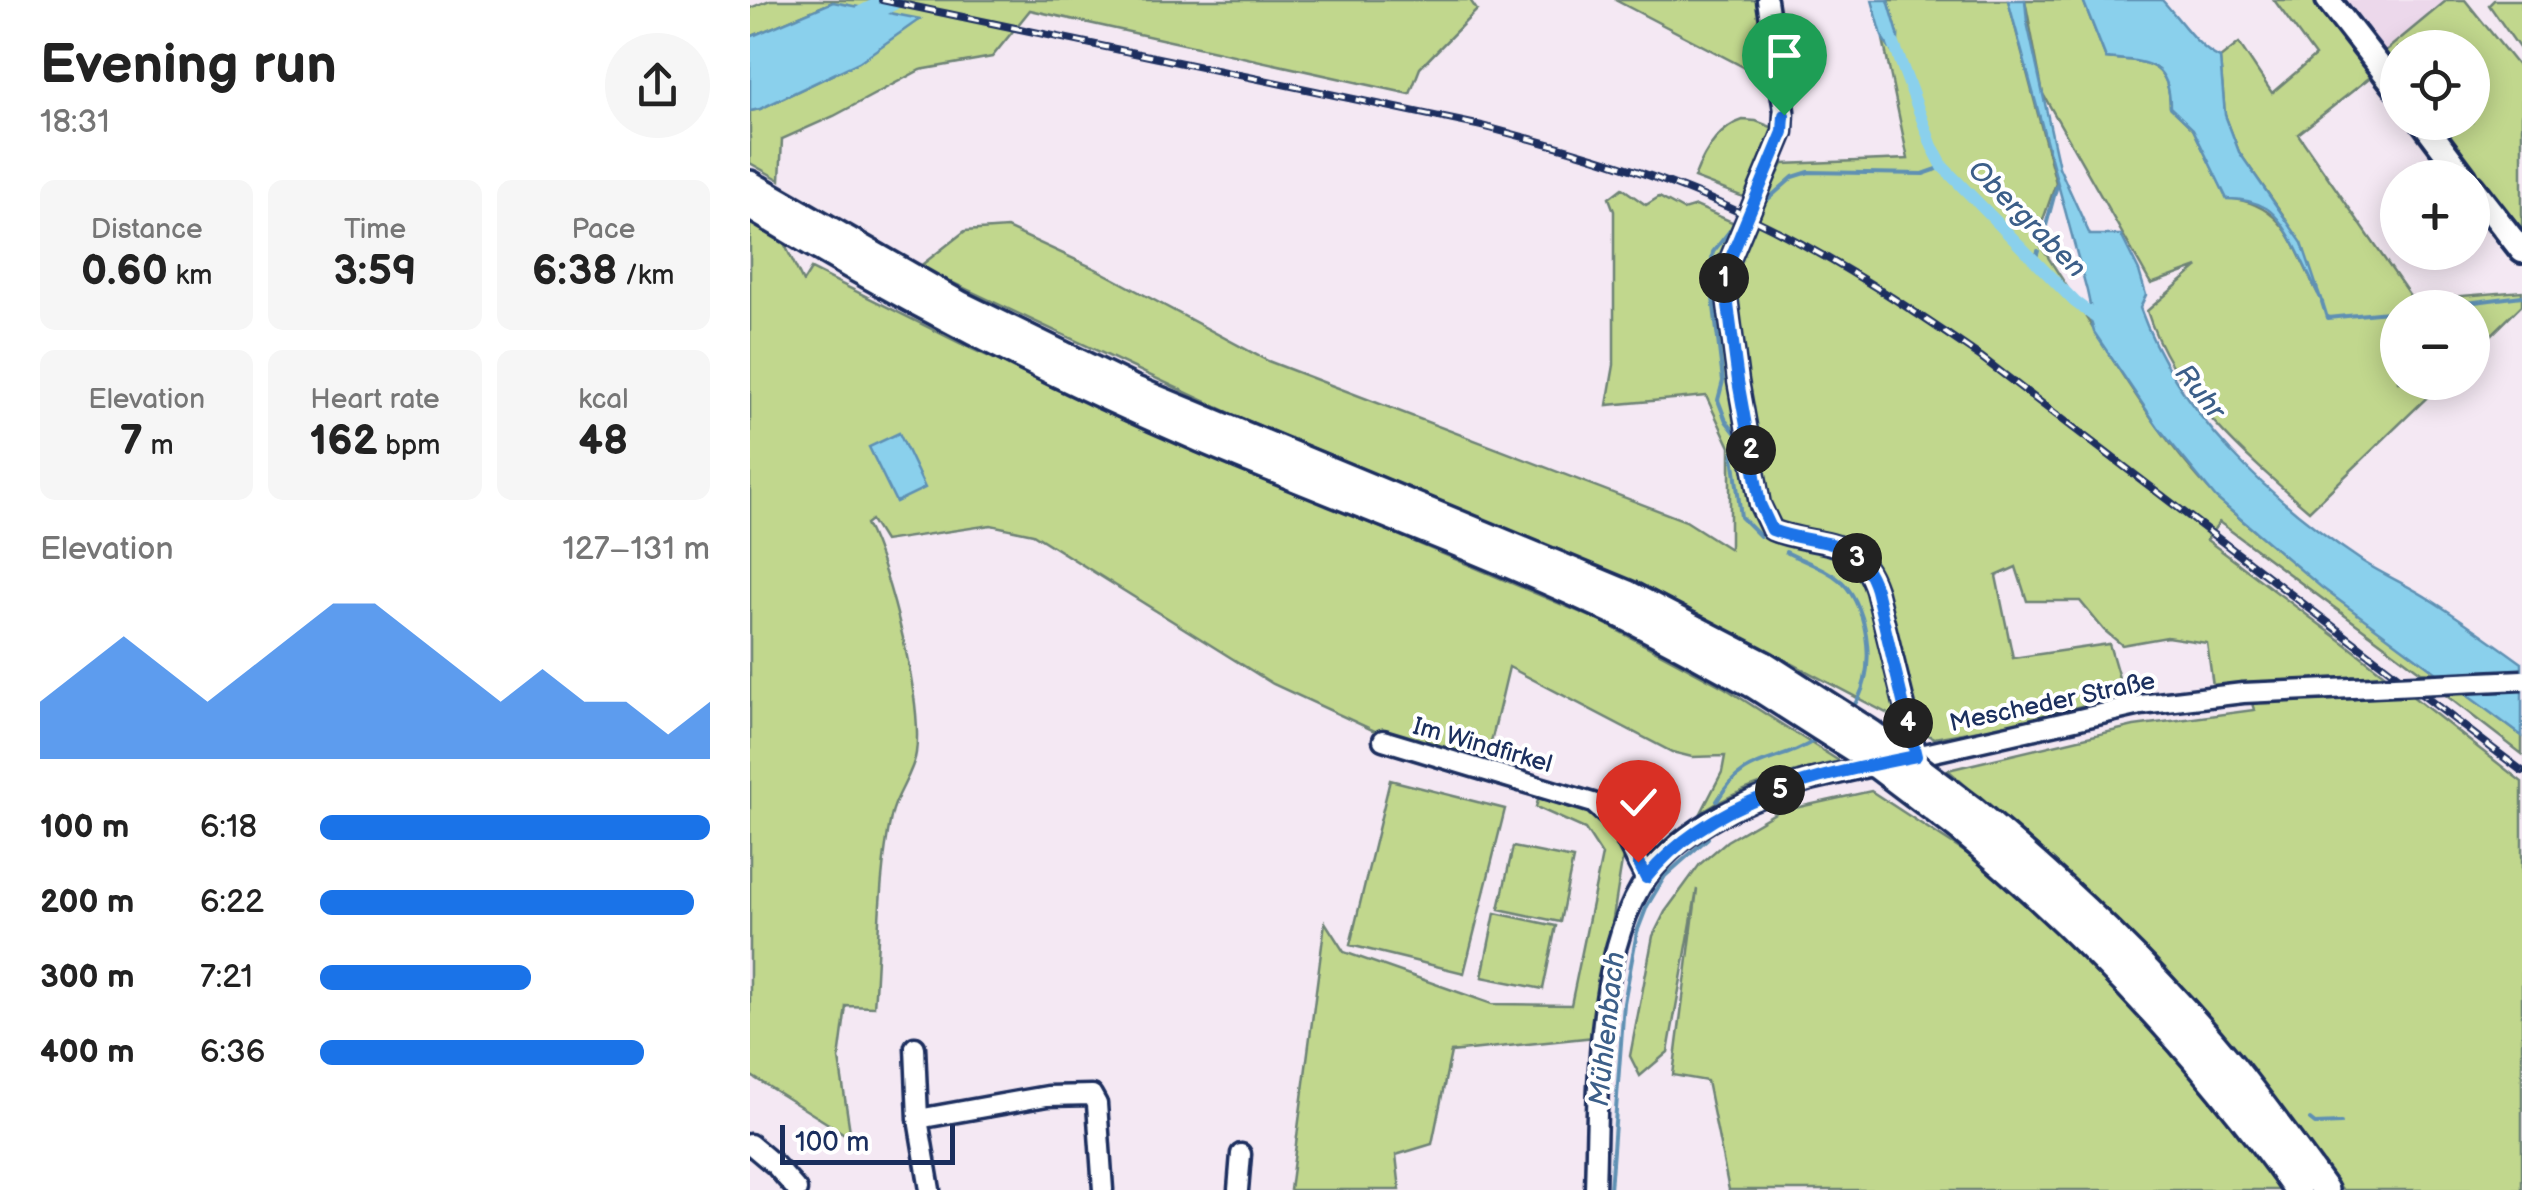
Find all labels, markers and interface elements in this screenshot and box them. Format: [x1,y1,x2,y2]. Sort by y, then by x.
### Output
pin [1742,13,1827,116]
icon: arrive [1757,28,1812,83]
map controls [2380,30,2490,400]
button: locate [2380,30,2490,140]
text: Evening run [40,32,337,99]
button: share [605,33,710,138]
text: 18:31 [40,103,110,142]
water label: Obergraben [1961,153,2093,285]
button: + [2380,160,2490,270]
text: Distance [91,213,203,246]
text: Time [344,213,406,246]
text: Pace [571,213,635,246]
text: 0.60 [81,246,168,297]
text: 3:59 [333,246,417,297]
text: 6:38 [532,246,617,297]
pin: 1 [1699,253,1749,303]
text: km [168,259,212,292]
text: /km [617,259,675,292]
text: 1 [1718,261,1730,294]
button: − [2380,290,2490,400]
water label: Ruhr [2168,358,2233,427]
text: Elevation [88,383,205,416]
text: Heart rate [310,383,440,416]
text: kcal [578,383,628,416]
text: 7 [120,416,143,467]
text: 162 [309,416,378,467]
text: 48 [578,416,628,467]
pin: 2 [1726,425,1776,475]
text: m [143,429,174,462]
text: bpm [378,429,441,462]
text: 2 [1743,433,1759,466]
text: Elevation [40,530,173,569]
text: 127–131 m [562,530,710,569]
pin: 3 [1832,533,1882,583]
text: 3 [1849,541,1865,574]
street label: Mescheder Straße [1947,666,2158,739]
pin: 4 [1883,698,1933,748]
text: 4 [1900,706,1916,739]
street label: Im Windfirkel [1409,711,1556,780]
pin [1596,760,1681,863]
pin: 5 [1755,765,1805,815]
text: 5 [1772,773,1788,806]
icon: check [1611,775,1666,830]
text: 100 m [40,808,129,847]
text: 6:18 [200,808,257,847]
text: 200 m [40,883,134,922]
text: 6:22 [200,883,264,922]
water label: Mühlenbach [1583,950,1632,1108]
text: 300 m [40,958,135,997]
text: 7:21 [200,958,253,997]
text: 400 m [40,1033,135,1072]
text: 6:36 [200,1033,265,1072]
scale bar [780,1120,955,1164]
text: 100 m [795,1126,869,1159]

